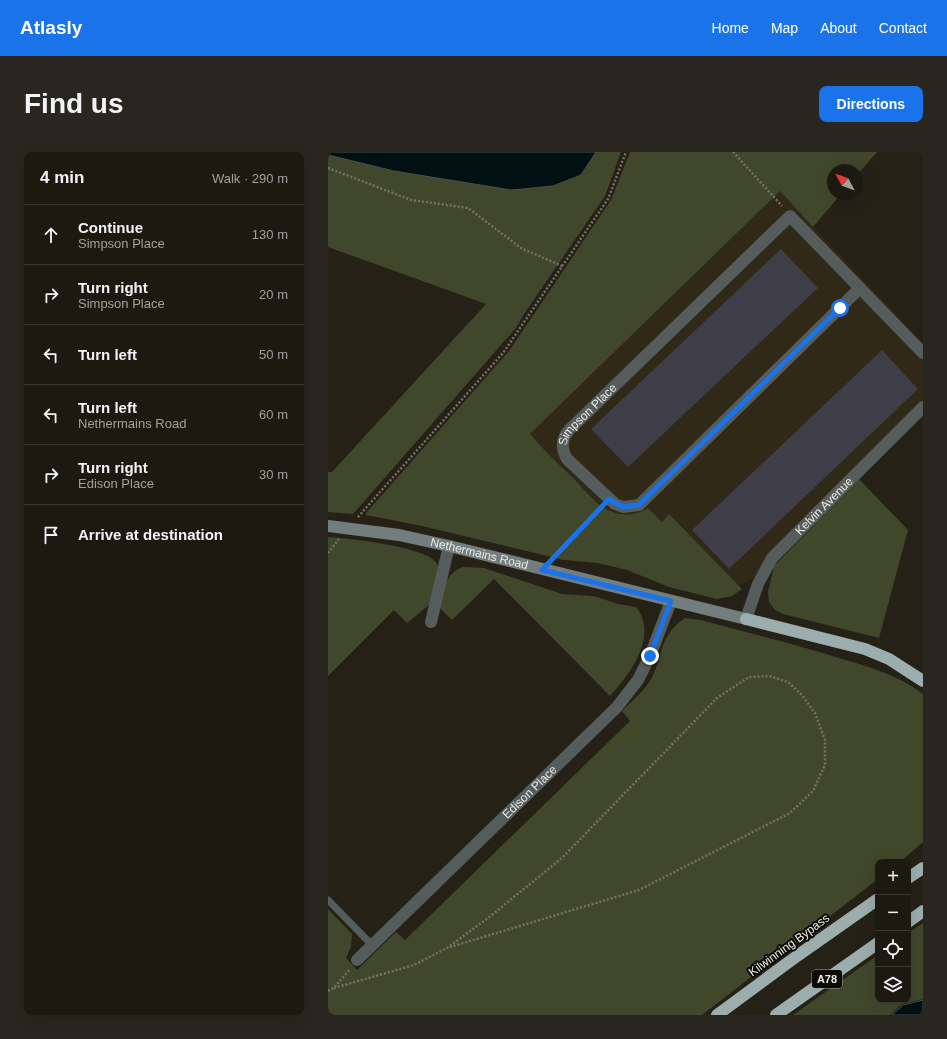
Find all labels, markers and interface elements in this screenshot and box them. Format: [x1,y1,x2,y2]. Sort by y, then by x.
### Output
text: Atlasly [20,17,82,38]
text: Home [712,20,749,36]
text: Map [771,20,798,36]
text: About [820,20,857,36]
text: Contact [879,20,927,36]
button: Directions [819,86,923,122]
text: Find us [24,88,124,119]
north arrow [827,164,863,200]
text: 4 min [40,168,84,187]
text: Walk · 290 m [212,171,288,186]
text: Continue [78,219,143,236]
icon: ahead [40,224,62,246]
text: 130 m [252,227,288,242]
text: Simpson Place [78,236,165,251]
text: Turn right [78,279,148,296]
icon: right [40,284,62,306]
text: 20 m [259,287,288,302]
text: Simpson Place [78,296,165,311]
route start [831,299,849,317]
icon: left [40,344,62,366]
text: Turn left [78,346,137,363]
text: 50 m [259,347,288,362]
street label: Simpson Place [555,380,620,447]
text: Turn left [78,399,137,416]
icon: left [40,404,62,426]
text: 60 m [259,407,288,422]
text: Nethermains Road [78,416,186,431]
text: Turn right [78,459,148,476]
icon: right [40,464,62,486]
text: 30 m [259,467,288,482]
street label: Kelvin Avenue [792,474,856,538]
text: Edison Place [78,476,154,491]
icon: arrive [40,524,62,546]
text: Arrive at destination [78,526,223,543]
street label: Nethermains Road [429,535,530,572]
route end [641,647,659,665]
street label: Edison Place [500,762,560,821]
map controls [875,859,911,1003]
button: + [875,859,911,895]
button: − [875,895,911,931]
street label: Kilwinning Bypass [746,911,832,979]
button: locate [875,931,911,967]
button: layers [875,967,911,1003]
road number: A78 [812,970,842,988]

